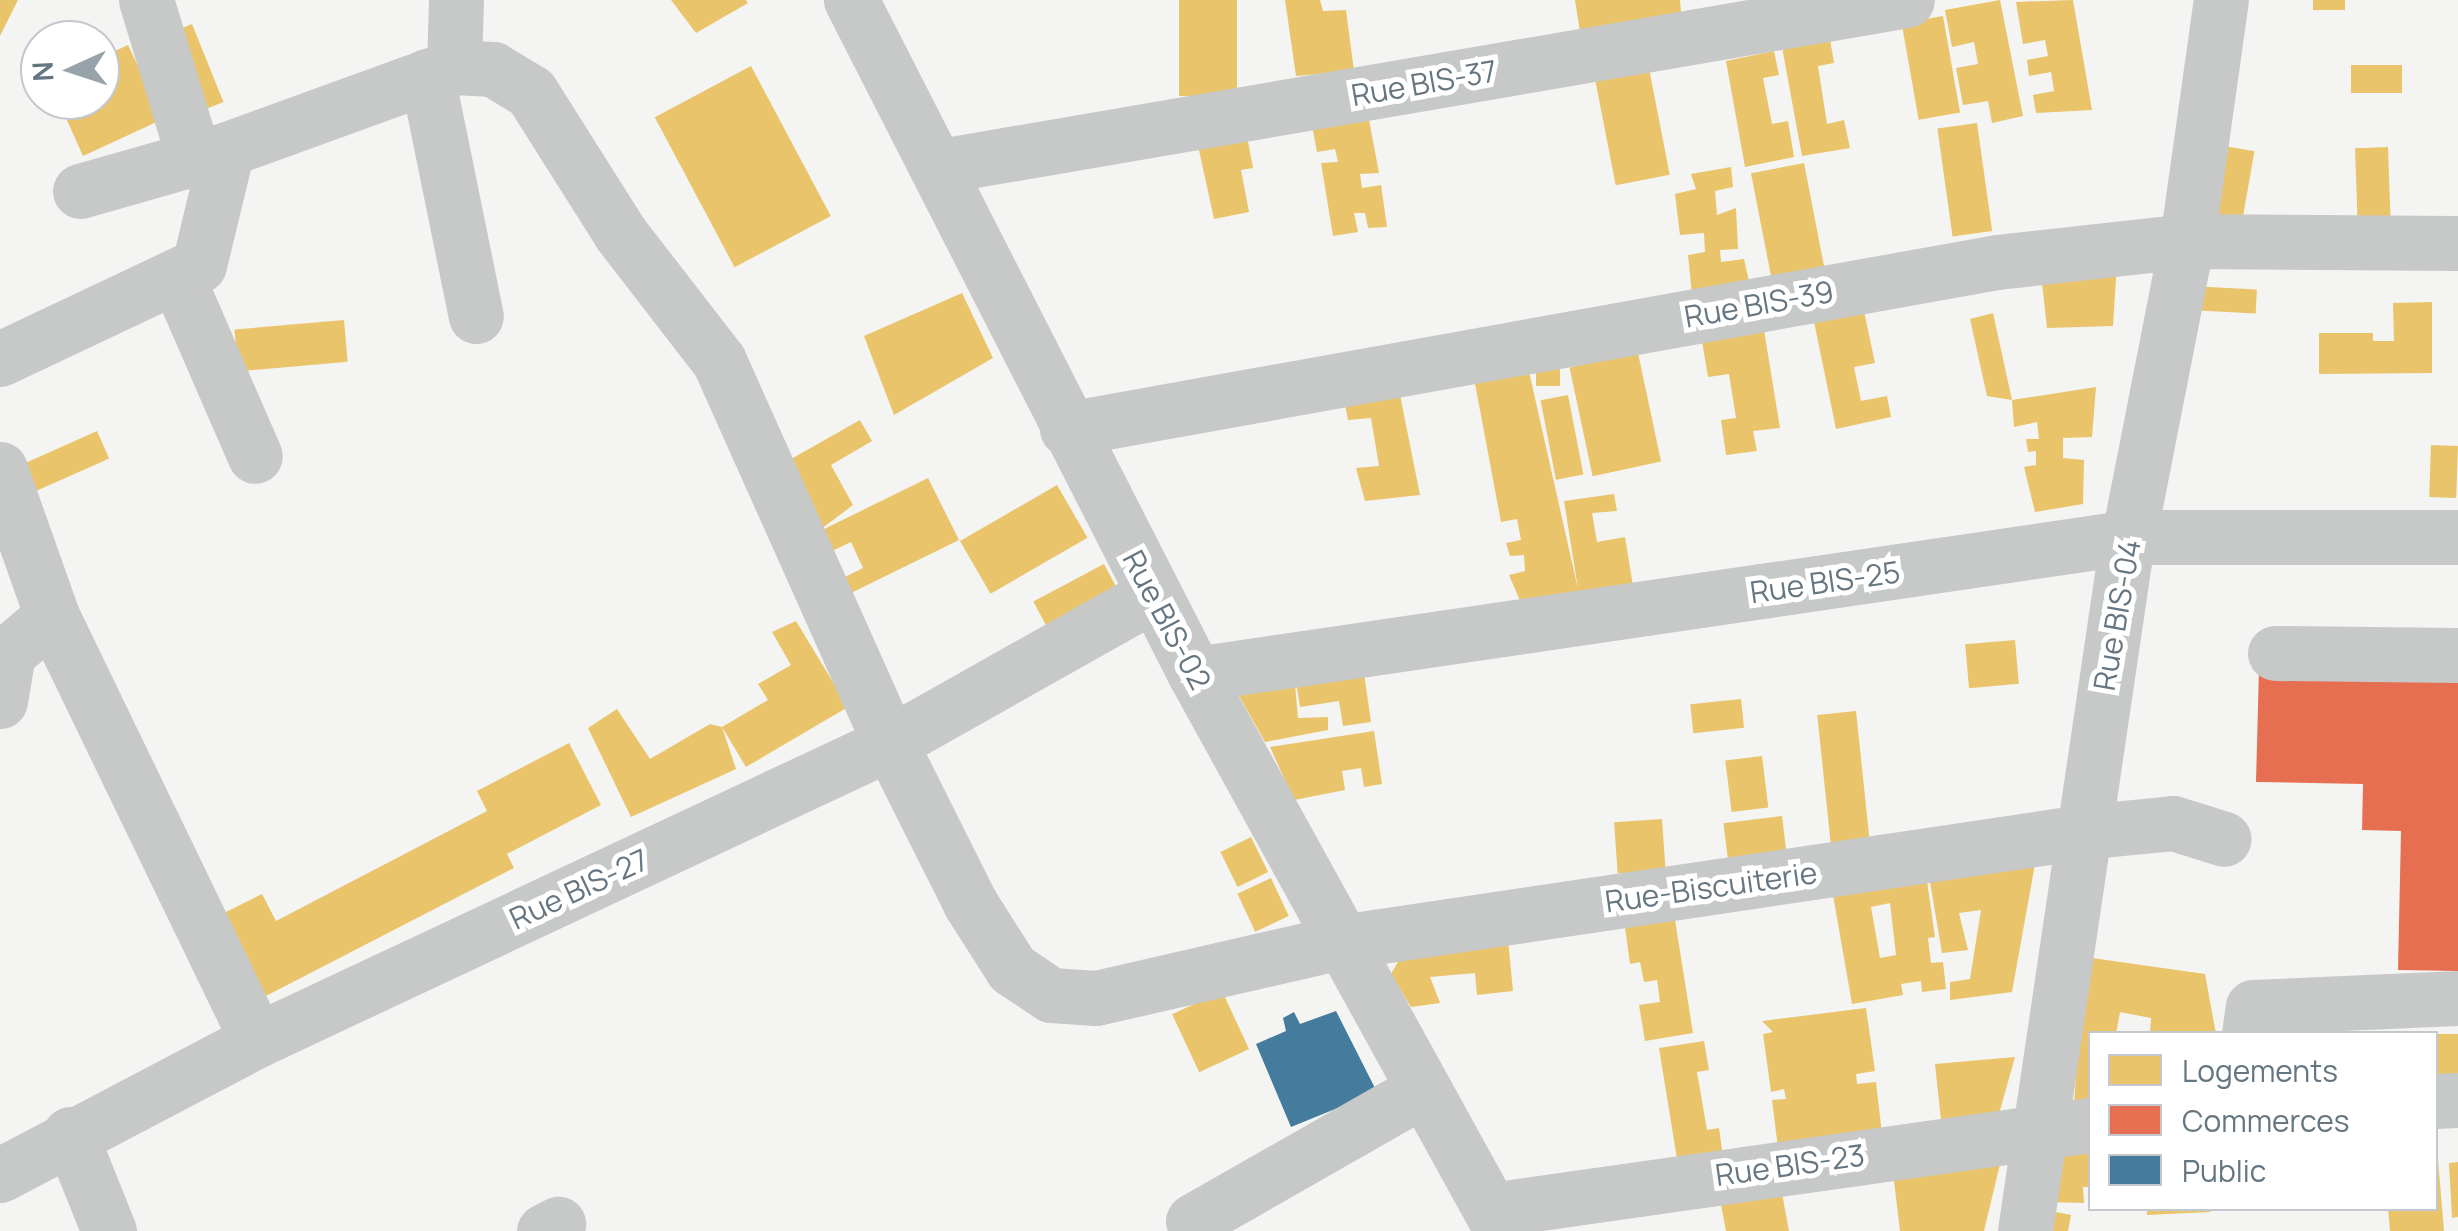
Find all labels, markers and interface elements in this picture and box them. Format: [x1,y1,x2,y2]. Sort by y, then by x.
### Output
north arrow [20,20,120,120]
street label: Rue BIS-37 [1348,52,1500,114]
text: N [23,60,62,83]
street label: Rue BIS-39 [1682,273,1836,335]
street label: Rue BIS-04 [2086,537,2148,693]
street label: Rue BIS-02 [1115,544,1219,696]
street label: Rue BIS-25 [1748,554,1902,610]
street label: Rue BIS-27 [504,841,654,937]
street label: Rue-Biscuiterie [1603,854,1819,920]
legend [2088,1031,2438,1211]
text: Logements [2182,1050,2338,1091]
text: Commerces [2182,1100,2349,1141]
street label: Rue BIS-23 [1713,1137,1867,1193]
text: Public [2182,1150,2266,1191]

